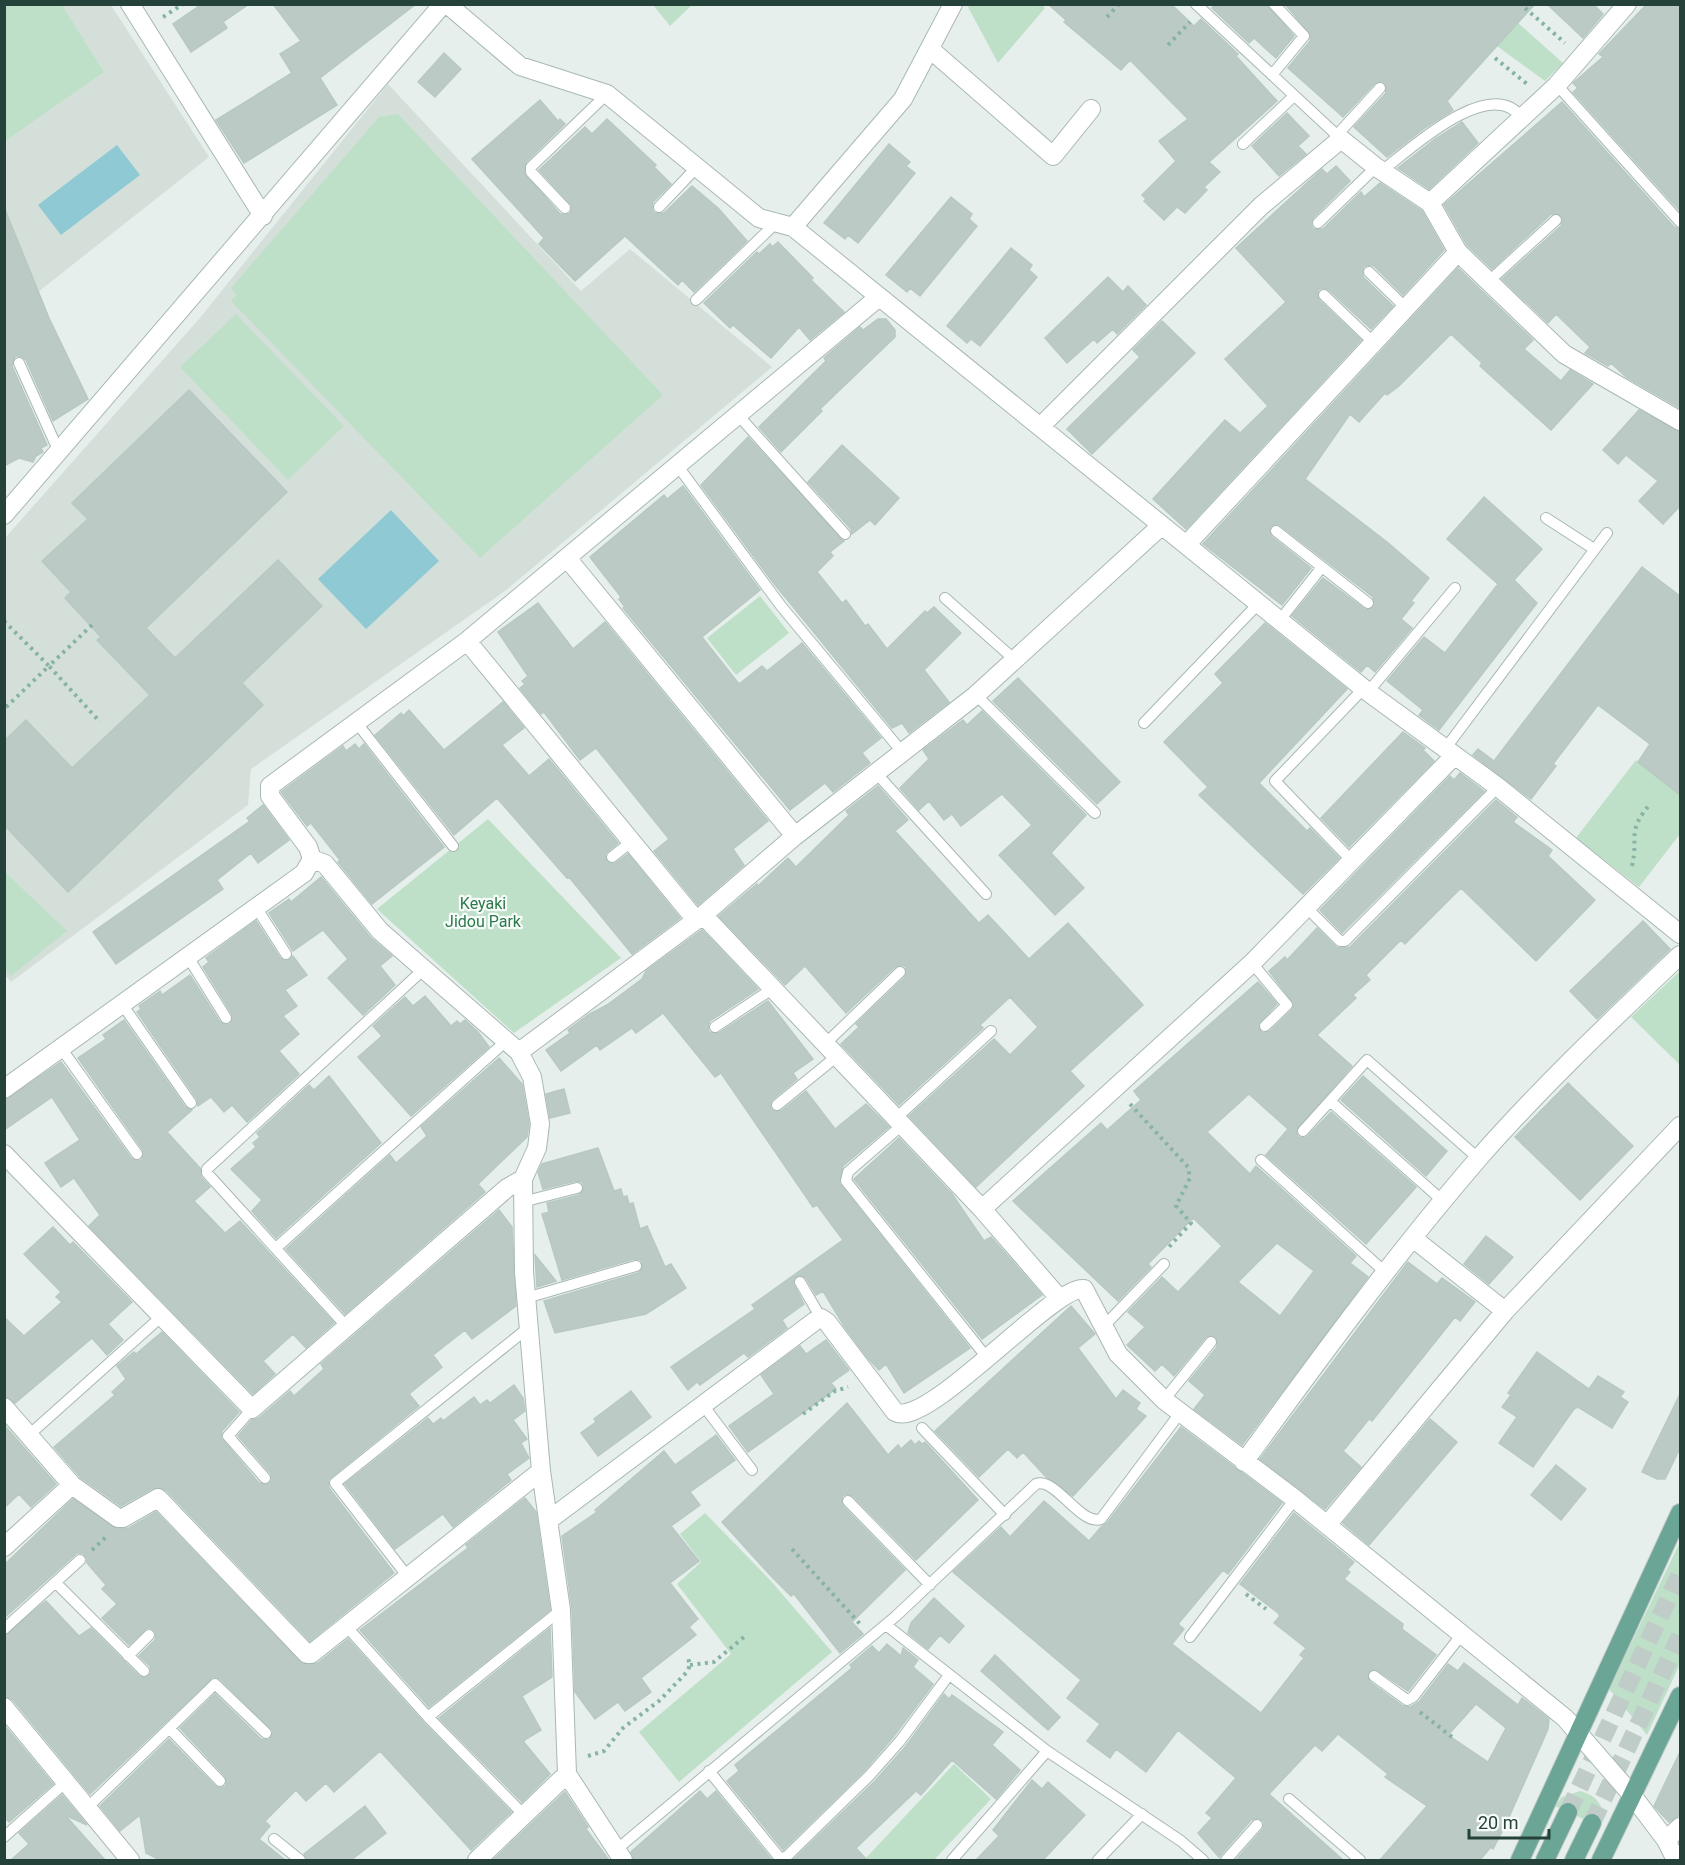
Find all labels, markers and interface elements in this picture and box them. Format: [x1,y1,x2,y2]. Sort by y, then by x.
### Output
park label: Keyaki Jidou Park [445,894,522,931]
scale bar [1469,1802,1548,1840]
text: 20 m [1478,1812,1518,1833]

